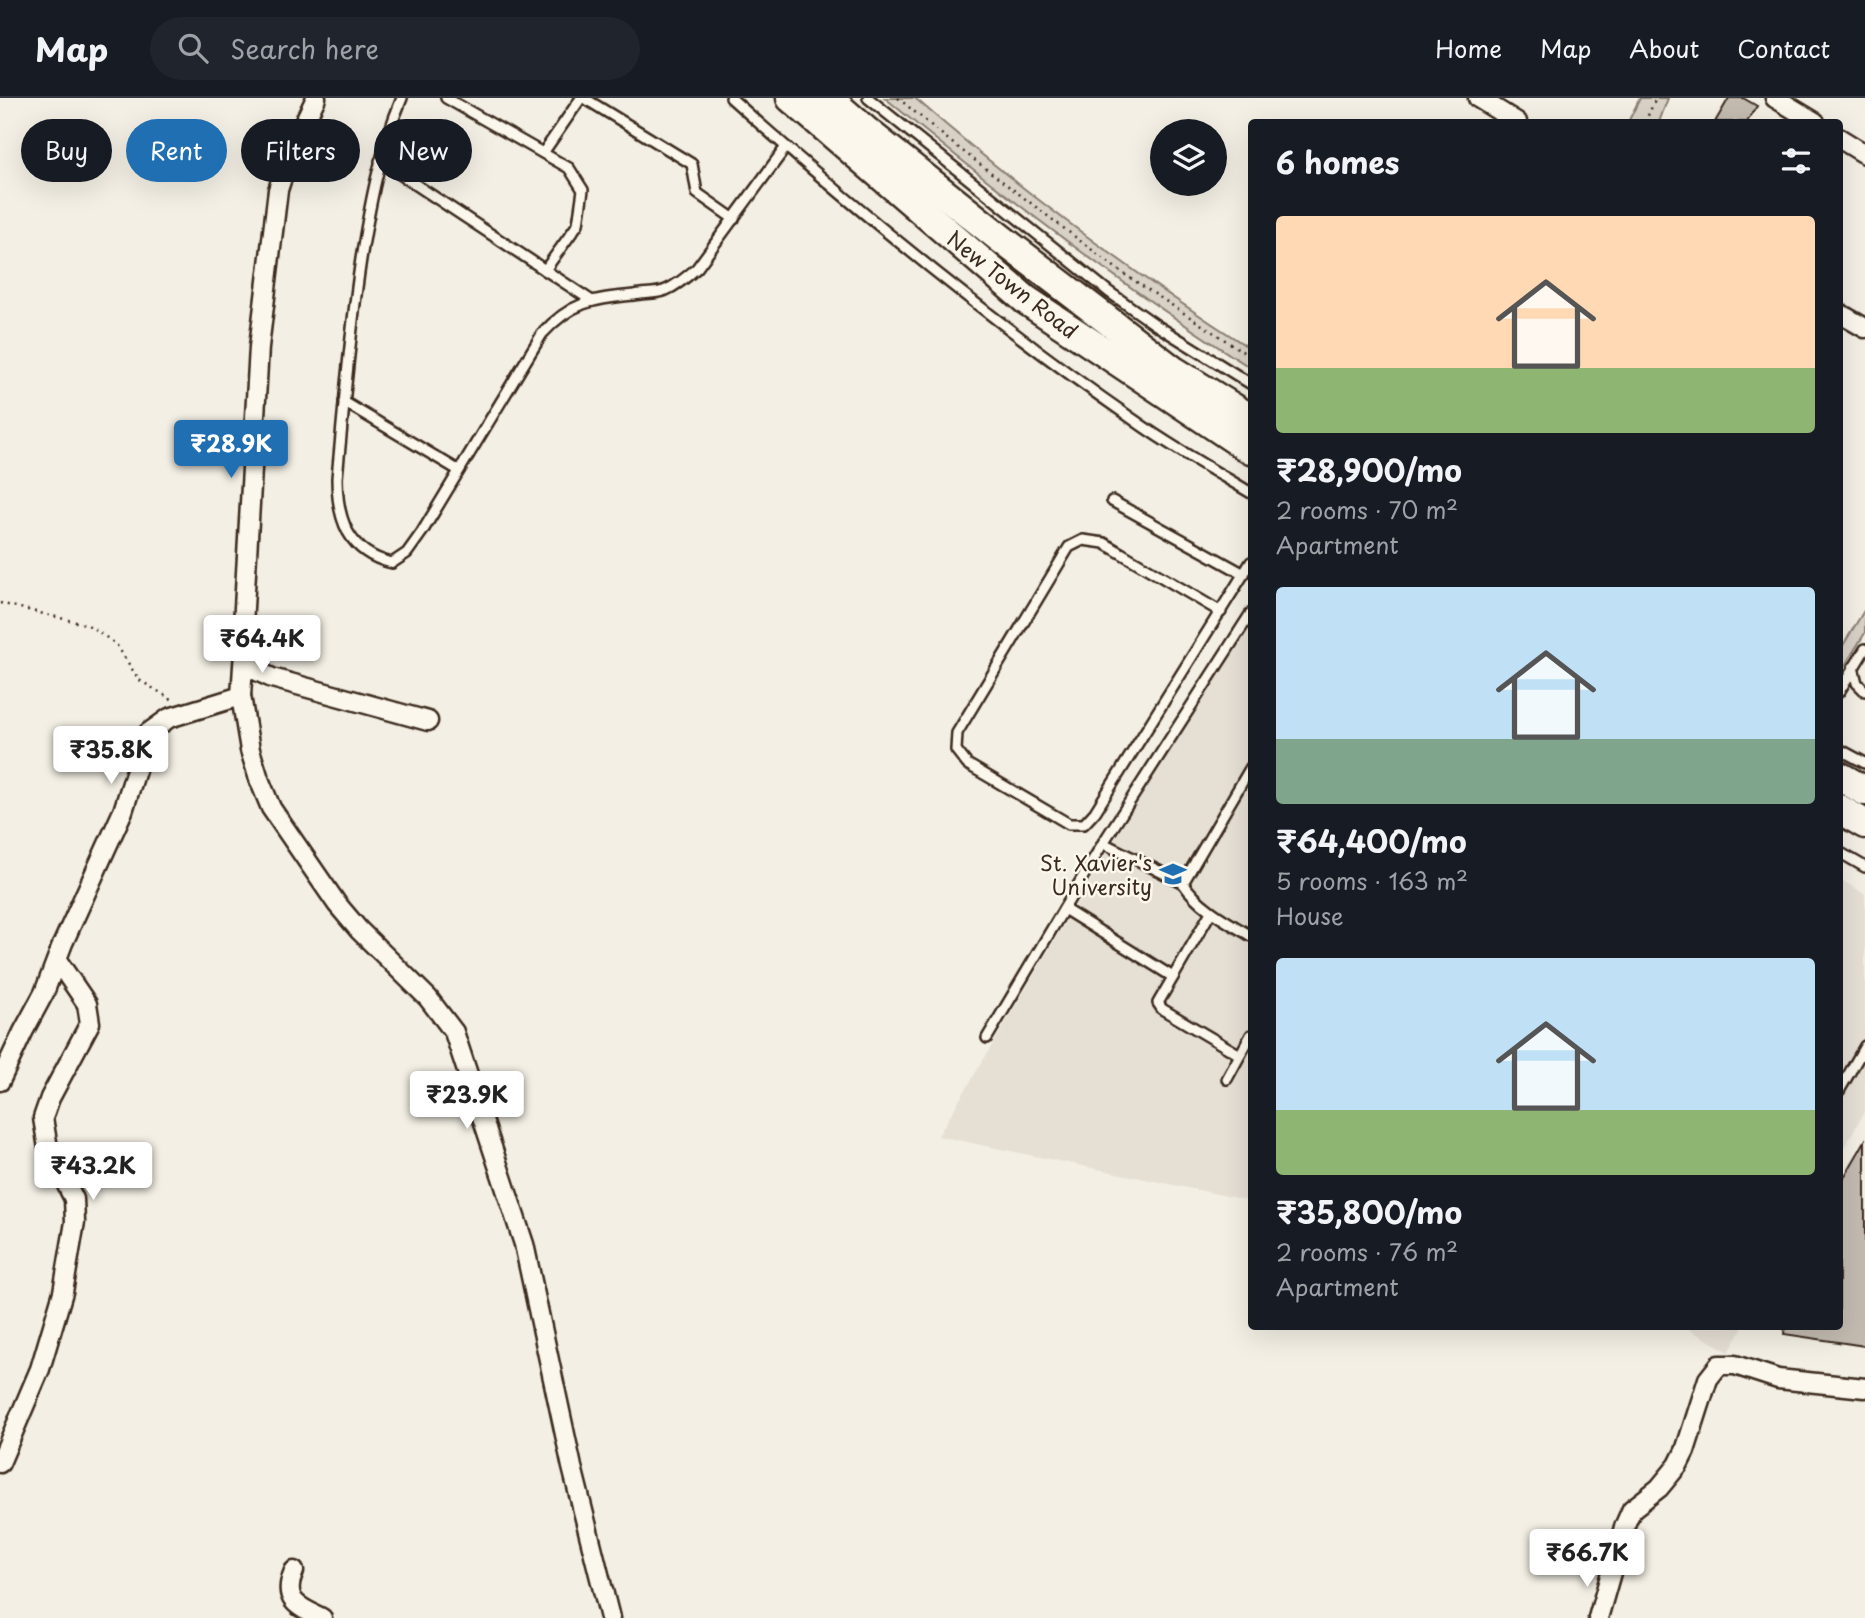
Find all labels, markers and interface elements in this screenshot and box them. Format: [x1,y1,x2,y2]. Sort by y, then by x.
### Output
search box [150,17,640,80]
text: Map [35,23,108,73]
icon: search [174,29,212,67]
text: Search here [230,29,379,68]
text: Home [1435,30,1502,66]
text: Map [1540,30,1591,66]
text: About [1629,30,1699,66]
text: Contact [1737,30,1830,66]
chip: Buy [21,119,112,182]
chip: Rent [126,119,227,182]
chip: Filters [241,119,360,182]
chip: New [374,119,472,182]
map controls [1150,119,1227,196]
button: layers [1150,119,1227,196]
text: 6 homes [1276,139,1399,184]
icon: filters [1777,142,1815,180]
street label: New Town Road [940,222,1086,346]
icon: home [1483,261,1609,387]
pin: ₹28.9K [174,420,288,480]
text: ₹28.9K [190,425,272,460]
text: ₹28,900/mo [1276,447,1462,492]
text: 2 rooms · 70 m² [1276,492,1458,527]
text: Apartment [1276,527,1399,562]
pin: ₹64.4K [205,616,319,675]
text: ₹64.4K [220,620,304,655]
icon: home [1483,632,1609,758]
pin: ₹35.8K [54,726,168,786]
text: ₹35.8K [69,731,153,766]
text: ₹64,400/mo [1276,818,1467,863]
place label: St. Xavier's University [1040,846,1152,902]
school or university icon: St. Xavier's University [1158,859,1188,889]
text: 5 rooms · 163 m² [1276,863,1468,898]
text: House [1276,898,1343,933]
icon: home [1483,1003,1609,1129]
pin: ₹23.9K [410,1072,524,1131]
text: ₹23.9K [426,1076,508,1111]
pin: ₹43.2K [36,1142,150,1202]
text: ₹43.2K [50,1147,136,1182]
text: ₹35,800/mo [1276,1189,1462,1234]
text: 2 rooms · 76 m² [1276,1234,1458,1269]
text: Apartment [1276,1269,1399,1304]
pin: ₹66.7K [1530,1530,1644,1589]
text: ₹66.7K [1545,1534,1629,1569]

